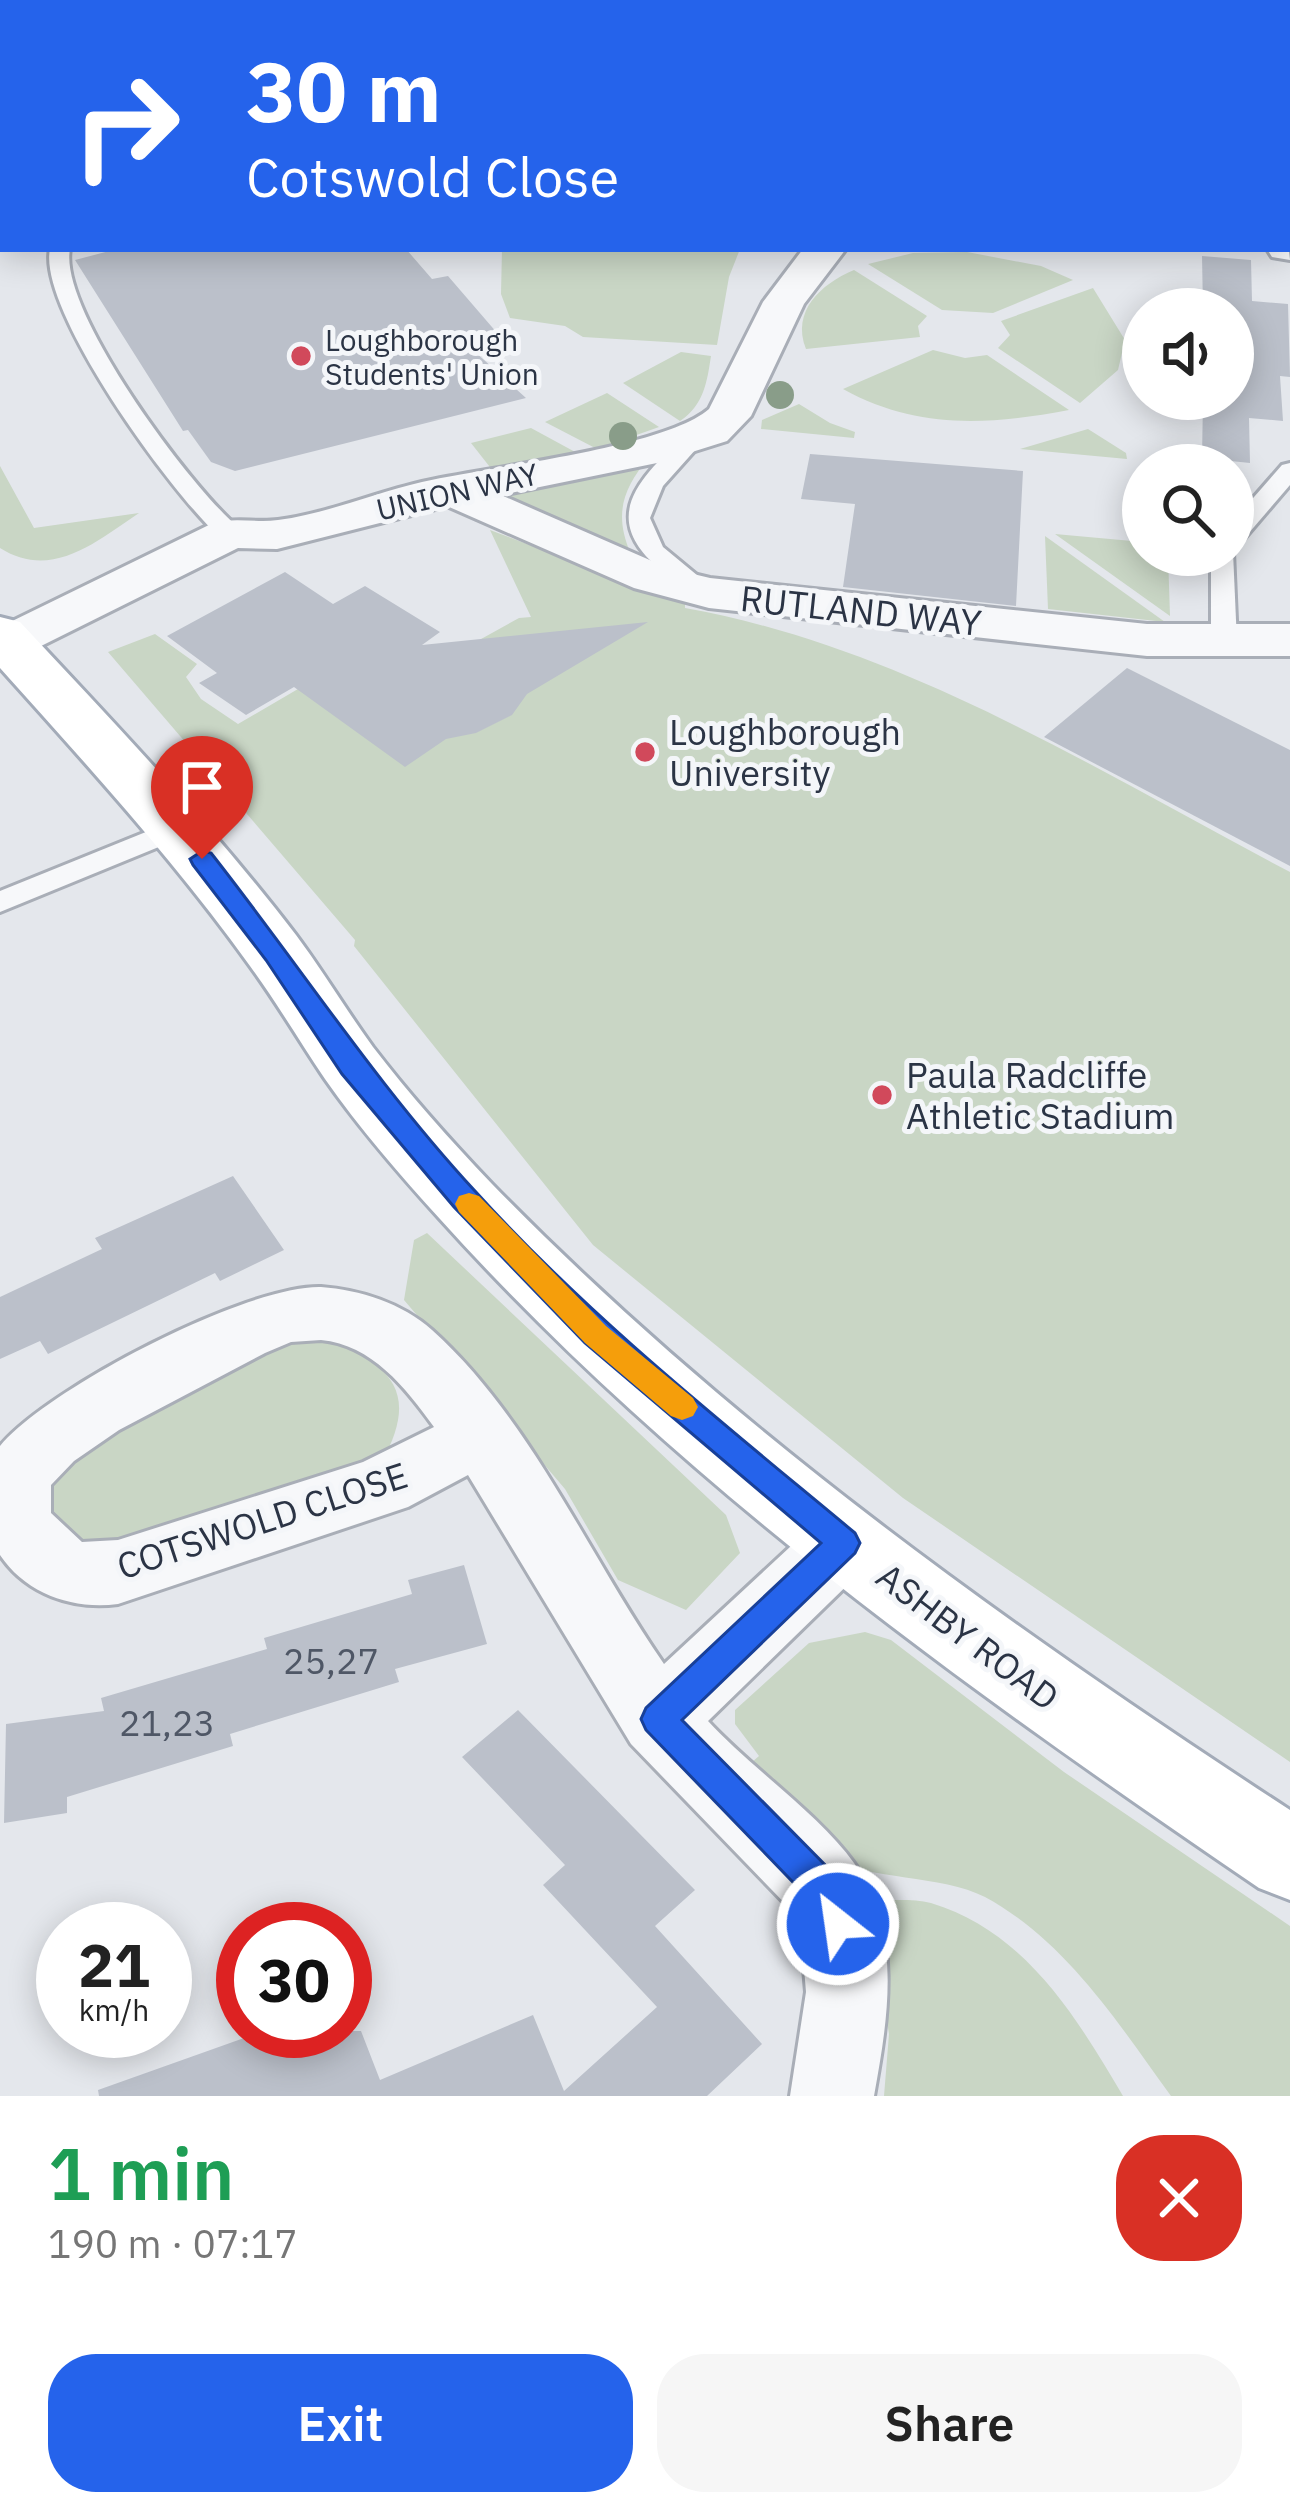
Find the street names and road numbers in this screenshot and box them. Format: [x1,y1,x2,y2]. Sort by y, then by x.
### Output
street label: UNION WAY [372,453,542,529]
street label: RUTLAND WAY [738,574,984,646]
street label: COTSWOLD CLOSE [111,1451,413,1589]
street label: ASHBY ROAD [867,1552,1069,1720]

